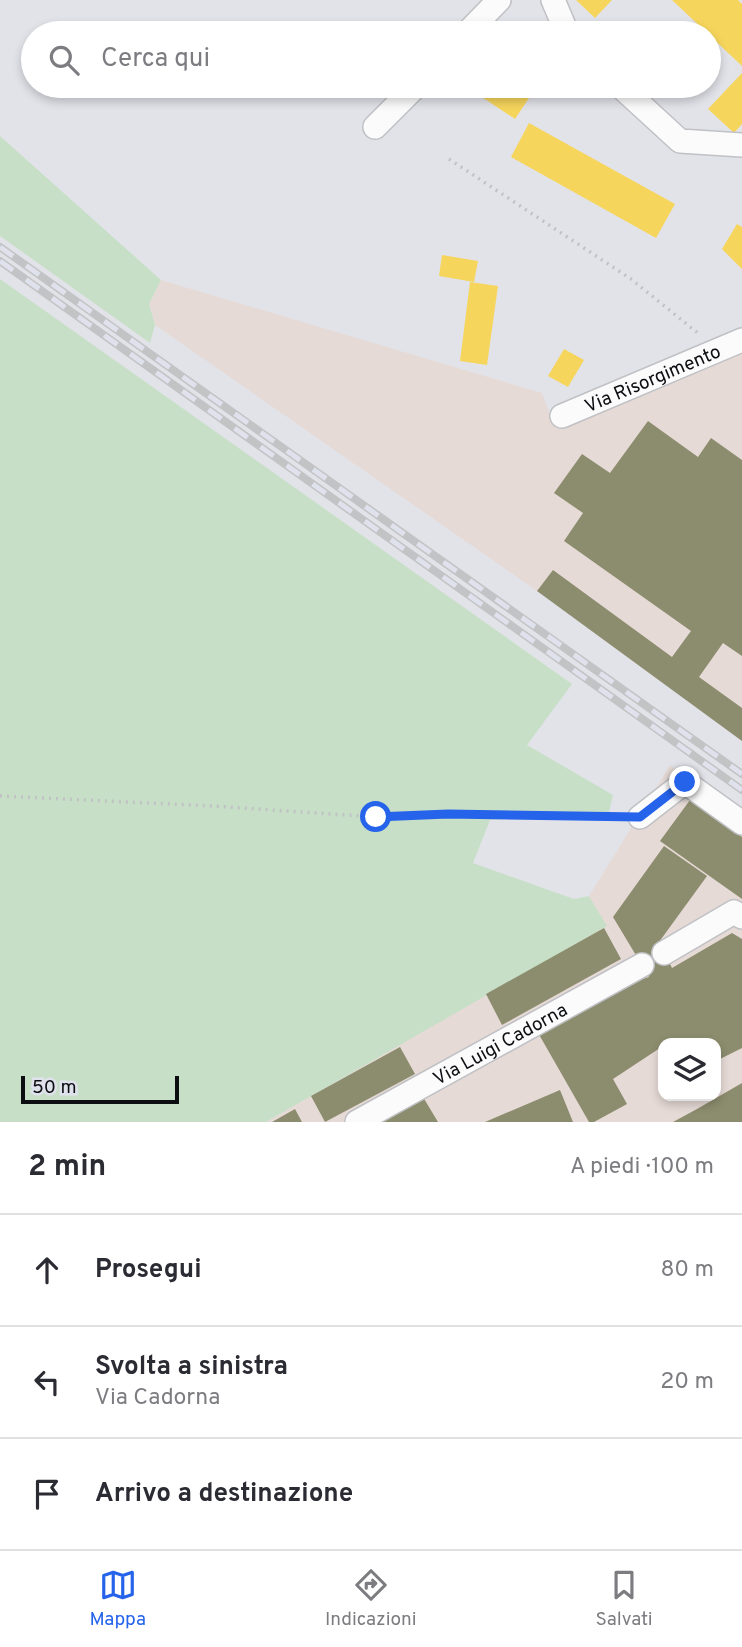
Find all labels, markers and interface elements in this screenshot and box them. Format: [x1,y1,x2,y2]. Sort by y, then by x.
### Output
search box [21,21,721,98]
icon: search [45,41,83,79]
text: Cerca qui [101,43,210,76]
street label: Via Risorgimento [581,340,725,419]
route end [669,766,700,797]
route start [360,801,391,832]
street label: Via Luigi Cadorna [429,998,572,1092]
map controls [658,1038,721,1101]
button: layers [658,1038,721,1101]
scale bar [21,1073,178,1105]
text: 50 m [32,1076,77,1100]
text: 2 min [28,1149,106,1186]
text: A piedi · 100 m [570,1153,714,1182]
icon: ahead [28,1251,66,1289]
text: Prosegui [95,1254,202,1287]
text: 80 m [661,1256,714,1285]
text: Svolta a sinistra [95,1351,288,1384]
icon: left [28,1363,66,1401]
text: 20 m [660,1368,714,1397]
text: Via Cadorna [95,1384,220,1413]
icon: arrive [28,1475,66,1513]
text: Arrivo a destinazione [95,1478,353,1511]
tab: Mappa [89,1566,146,1632]
tab: Indicazioni [325,1566,417,1632]
tab: Salvati [595,1566,653,1632]

